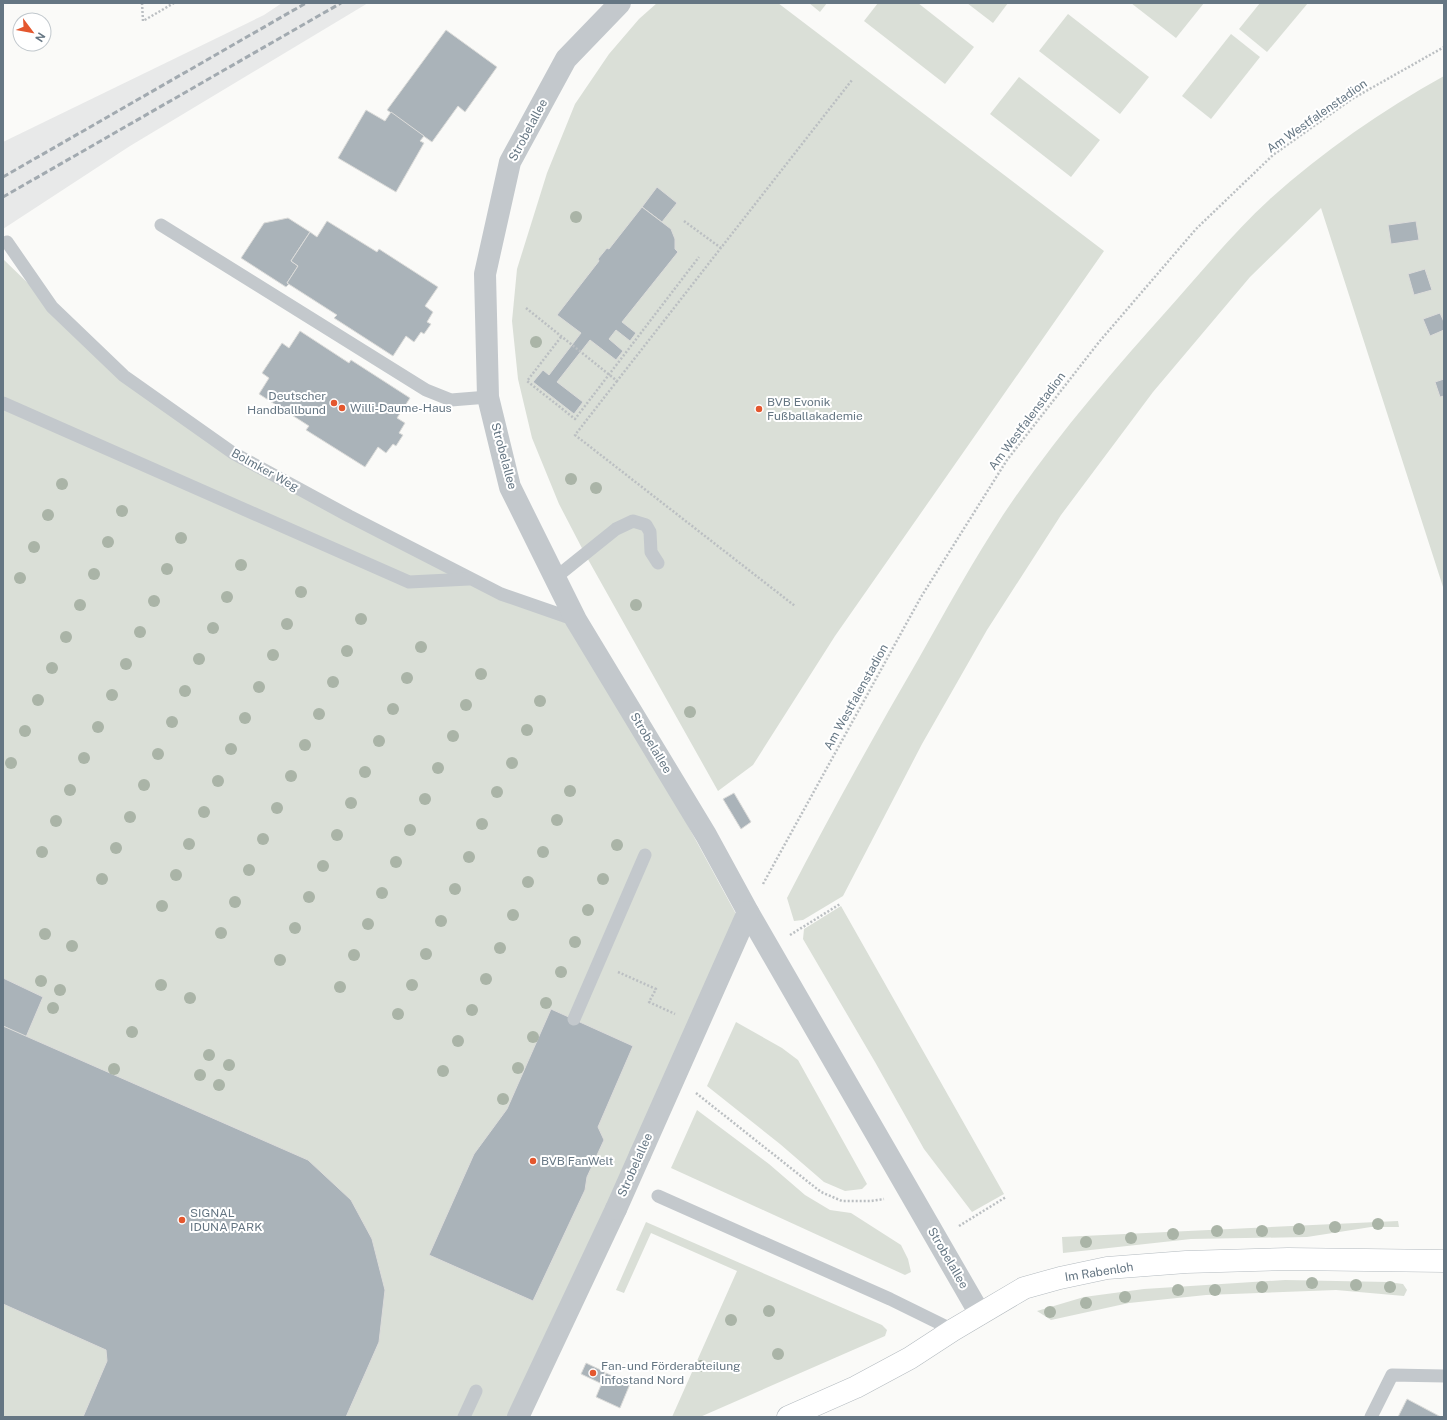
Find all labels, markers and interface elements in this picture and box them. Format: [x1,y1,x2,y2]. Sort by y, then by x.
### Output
north arrow [12,12,52,52]
text: N [33,30,48,44]
street label: Am Westfalenstadion [1264,76,1370,156]
street label: Strobelallee [506,96,550,163]
street label: Am Westfalenstadion [986,369,1068,473]
place label: Deutscher Handballbund [247,389,326,417]
place label: BVB Evonik Fußballakademie [767,395,863,423]
marker: Deutscher Handballbund [329,398,339,408]
place label: Willi-Daume-Haus [350,401,452,415]
marker: Willi-Daume-Haus [337,403,347,413]
marker: BVB Evonik Fußballakademie [754,404,764,414]
street label: Strobelallee [488,421,520,491]
street label: Bolmker Weg [229,446,301,494]
street label: Am Westfalenstadion [821,642,891,752]
street label: Strobelallee [627,710,675,776]
street label: Strobelallee [615,1131,655,1199]
place label: BVB FanWelt [541,1154,614,1168]
marker: BVB FanWelt [528,1156,538,1166]
place label: SIGNAL IDUNA PARK [190,1206,262,1234]
marker: SIGNAL IDUNA PARK [177,1215,187,1225]
street label: Strobelallee [925,1225,971,1291]
street label: Im Rabenloh [1064,1260,1134,1284]
place label: Fan- und Förderabteilung Infostand Nord [601,1359,741,1387]
marker: Fan- und Förderabteilung Infostand Nord [588,1368,598,1378]

